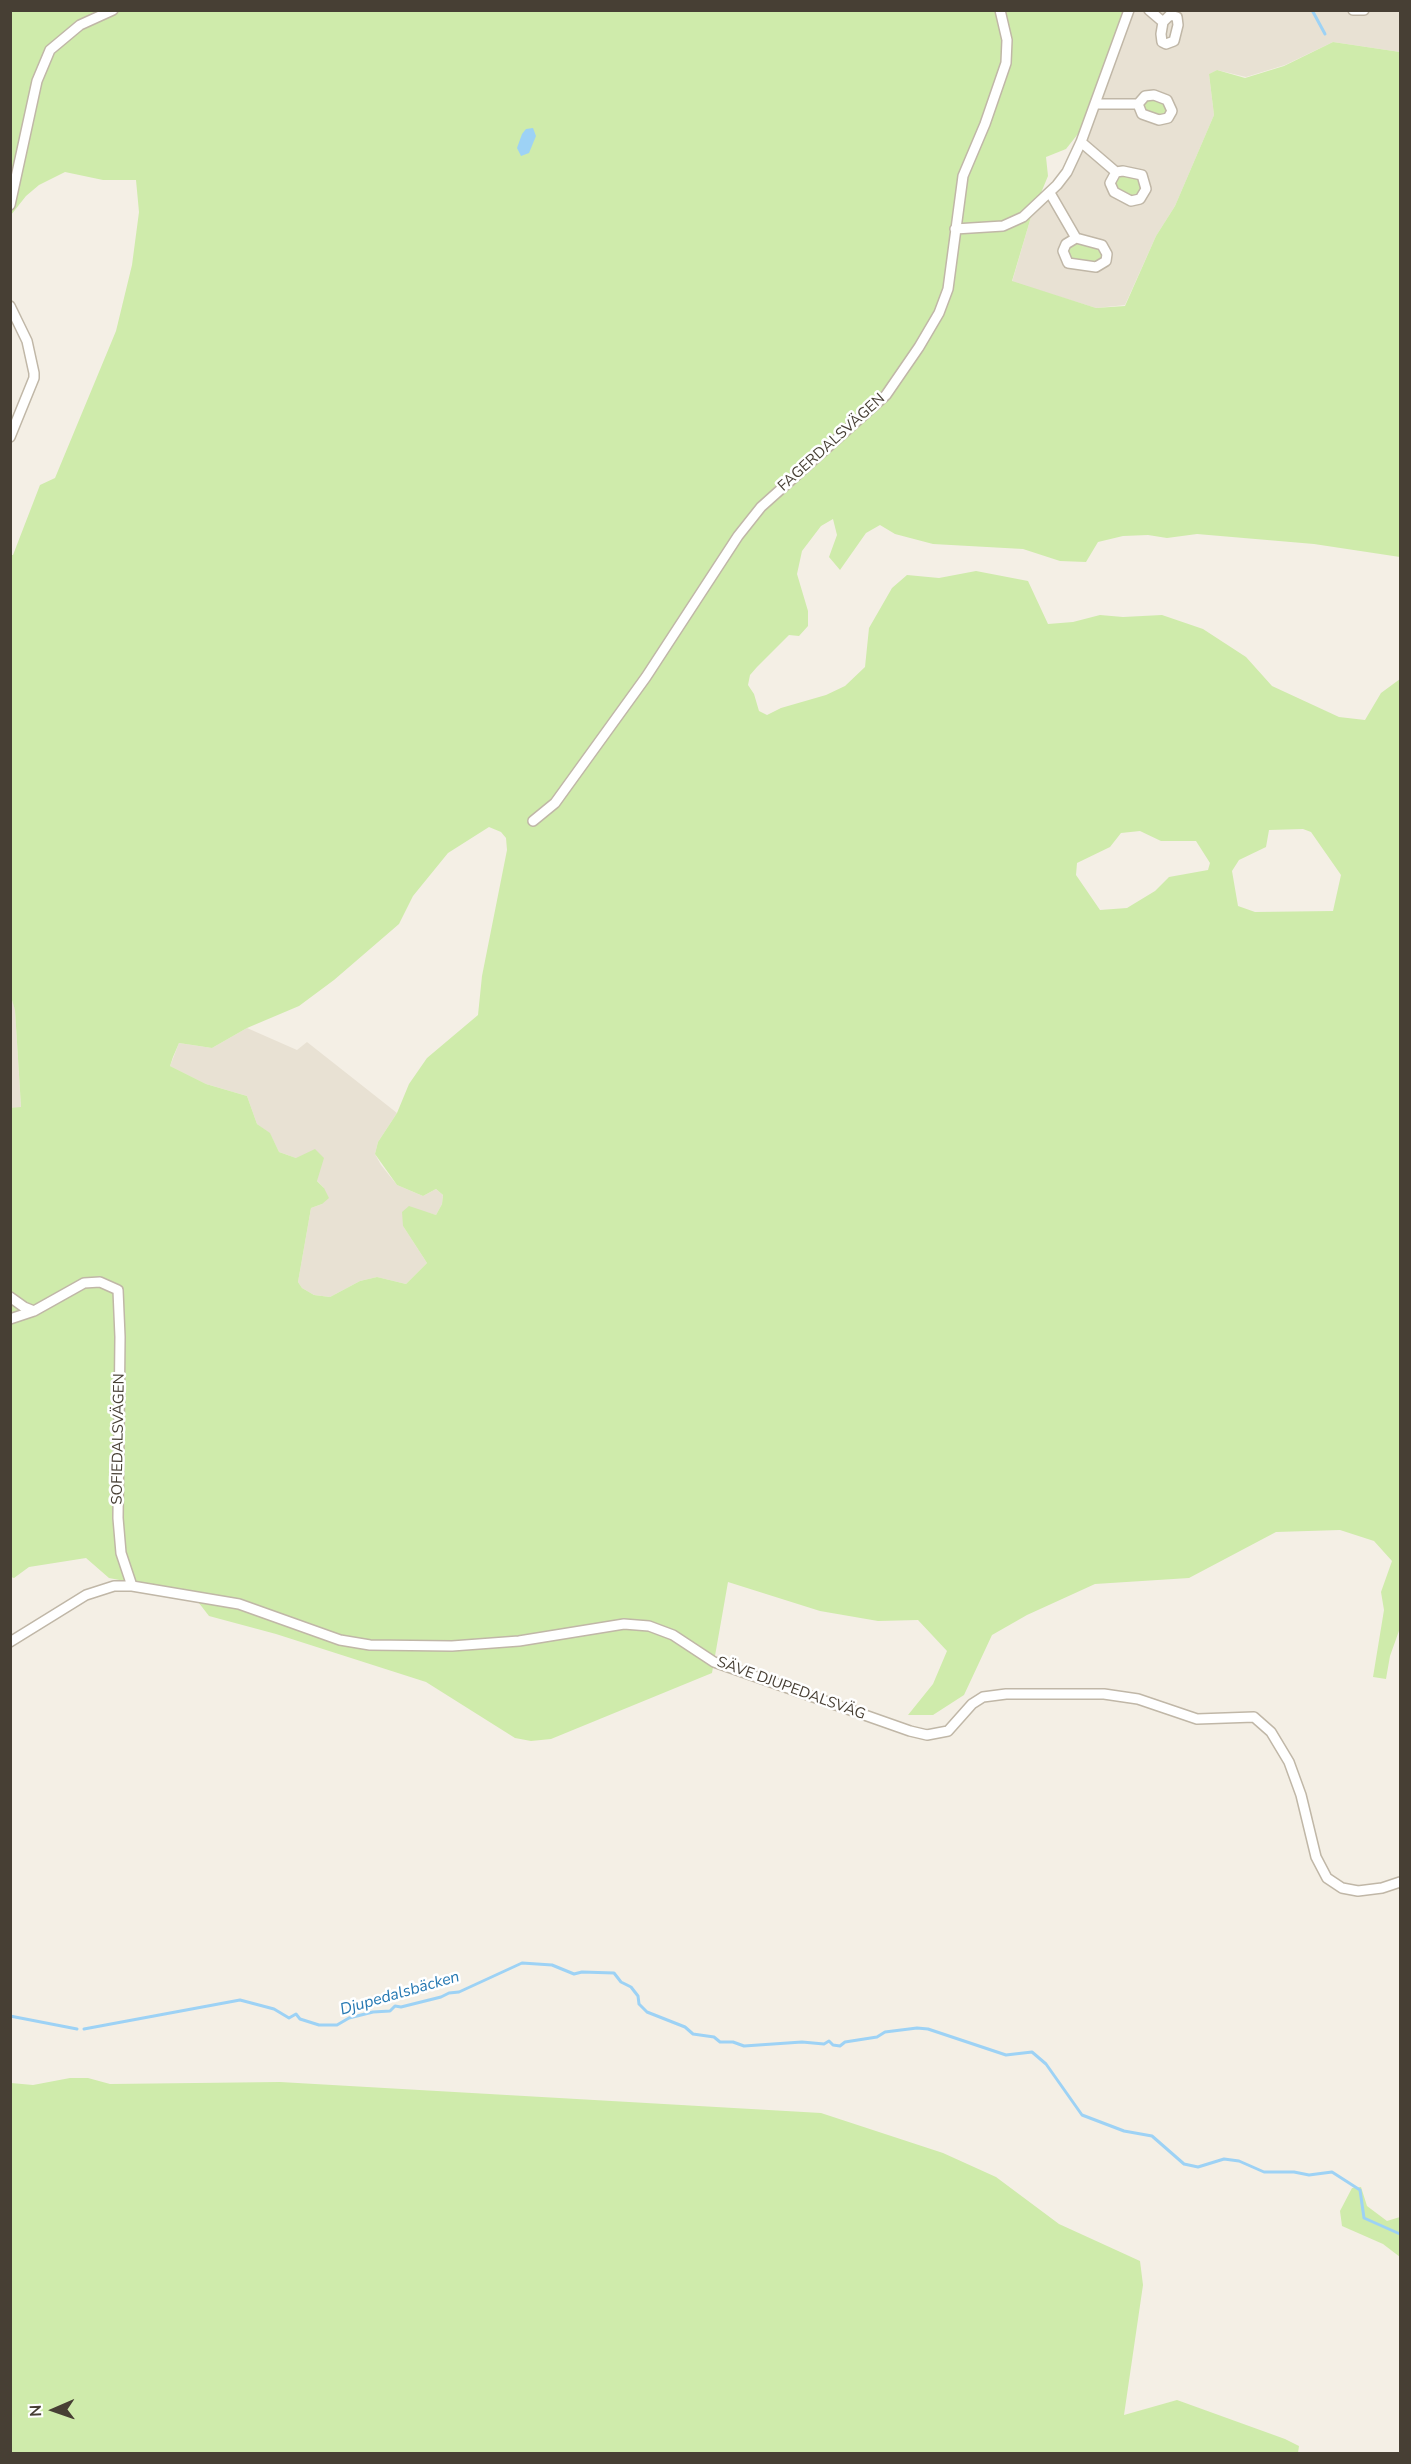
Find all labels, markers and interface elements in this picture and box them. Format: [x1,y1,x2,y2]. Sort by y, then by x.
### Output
street label: FAGERDALSVÄGEN [775,390,889,496]
street label: SOFIEDALSVÄGEN [109,1373,129,1505]
street label: SÄVE DJUPEDALSVÄG [714,1654,868,1724]
water label: Djupedalsbäcken [338,1968,462,2020]
north arrow [24,2380,84,2440]
text: N [25,2404,47,2417]

